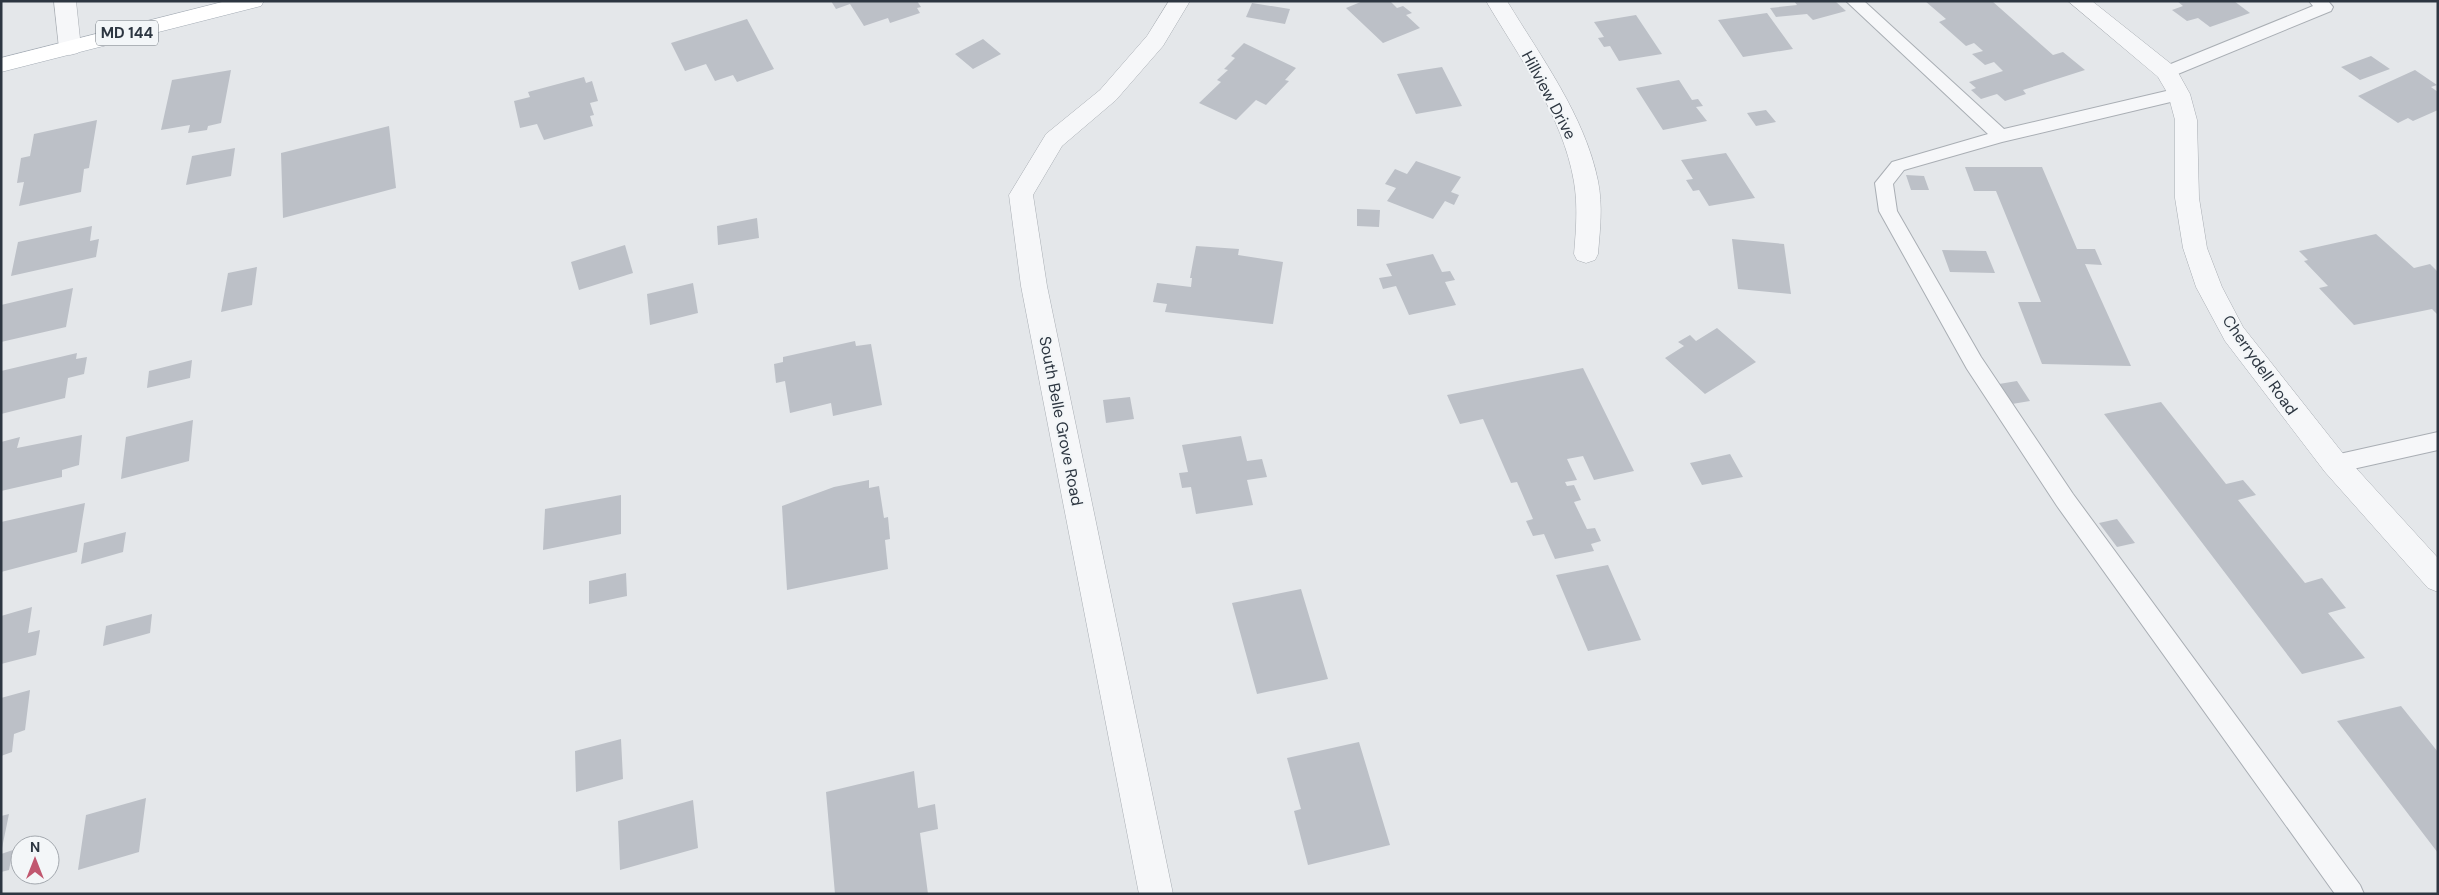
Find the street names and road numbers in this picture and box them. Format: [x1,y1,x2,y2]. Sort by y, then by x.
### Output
road number: MD 144 [96,20,158,46]
street label: Hillview Drive [1517,47,1581,143]
street label: Cherrydell Road [2218,311,2302,419]
street label: South Belle Grove Road [1034,334,1088,508]

